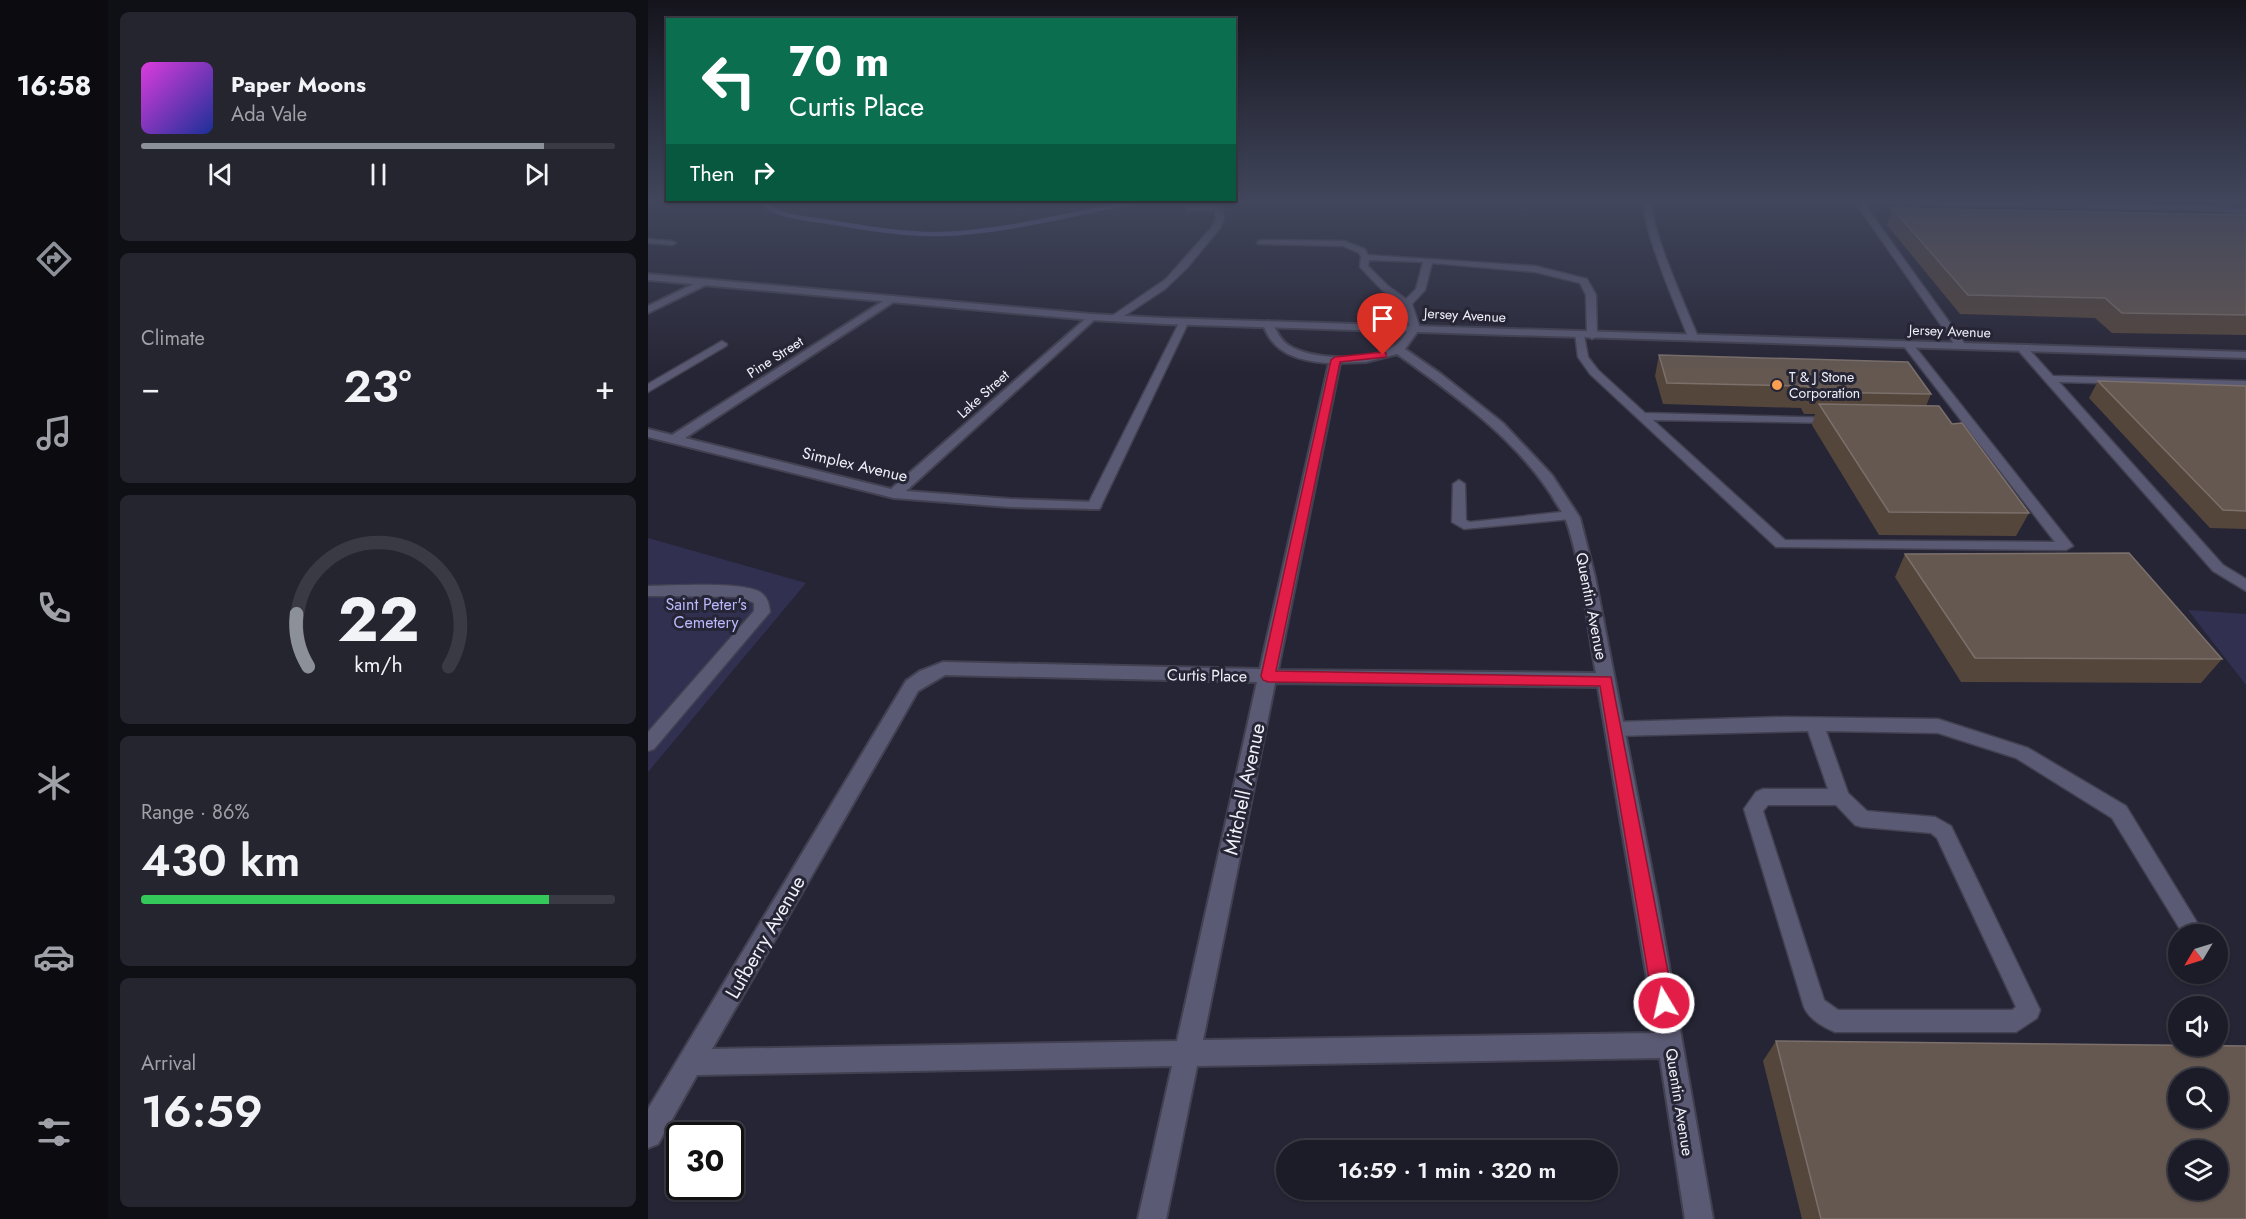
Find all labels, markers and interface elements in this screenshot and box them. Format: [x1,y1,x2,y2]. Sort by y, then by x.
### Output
text: 70 m [789,31,889,92]
icon: left [690,42,768,120]
text: 16:58 [17,66,91,105]
text: Paper Moons [231,68,366,100]
text: Curtis Place [789,87,924,126]
text: Ada Vale [231,100,307,129]
icon: right [747,156,780,189]
text: Then [690,157,735,189]
icon: previous [204,158,237,191]
icon: pause [362,158,395,191]
icon: next [520,158,553,191]
icon: directions [33,238,75,280]
pin [1357,293,1408,355]
icon: arrive [1366,302,1399,335]
street label: Jersey Avenue [1422,303,1506,327]
street label: Jersey Avenue [1907,320,1991,342]
text: Climate [141,324,205,353]
street label: Pine Street [743,331,808,383]
text: 23° [343,354,412,419]
text: − [141,364,160,411]
text: + [595,364,615,411]
street label: Lake Street [953,365,1014,423]
place label: T & J Stone Corporation [1789,367,1860,403]
marker: T & J Stone Corporation [1770,378,1784,392]
icon: music [33,412,75,454]
street label: Simplex Avenue [800,441,910,488]
street label: Quentin Avenue [1570,551,1613,662]
text: 22 [337,574,419,664]
icon: phone [33,587,75,629]
park label: Saint Peter's Cemetery [665,593,747,634]
text: km/h [354,649,402,680]
street label: Curtis Place [1167,663,1247,688]
street label: Mitchell Avenue [1216,721,1273,858]
icon: climate [33,762,75,804]
text: Range · 86% [141,798,249,827]
text: 430 km [141,828,300,893]
street label: Lufberry Avenue [718,870,812,1004]
north arrow [2168,924,2228,984]
map controls [2168,924,2228,1200]
icon: car [33,936,75,978]
position arrow [1632,971,1696,1035]
button: sound [2168,996,2228,1056]
street label: Quentin Avenue [1660,1047,1699,1158]
text: Arrival [141,1049,196,1078]
button: search [2168,1068,2228,1128]
text: 16:59 [141,1079,263,1144]
icon: filters [33,1111,75,1153]
speed limit sign: 30 [666,1122,744,1200]
button: layers [2168,1140,2228,1200]
text: 16:59 · 1 min · 320 m [1338,1154,1556,1186]

